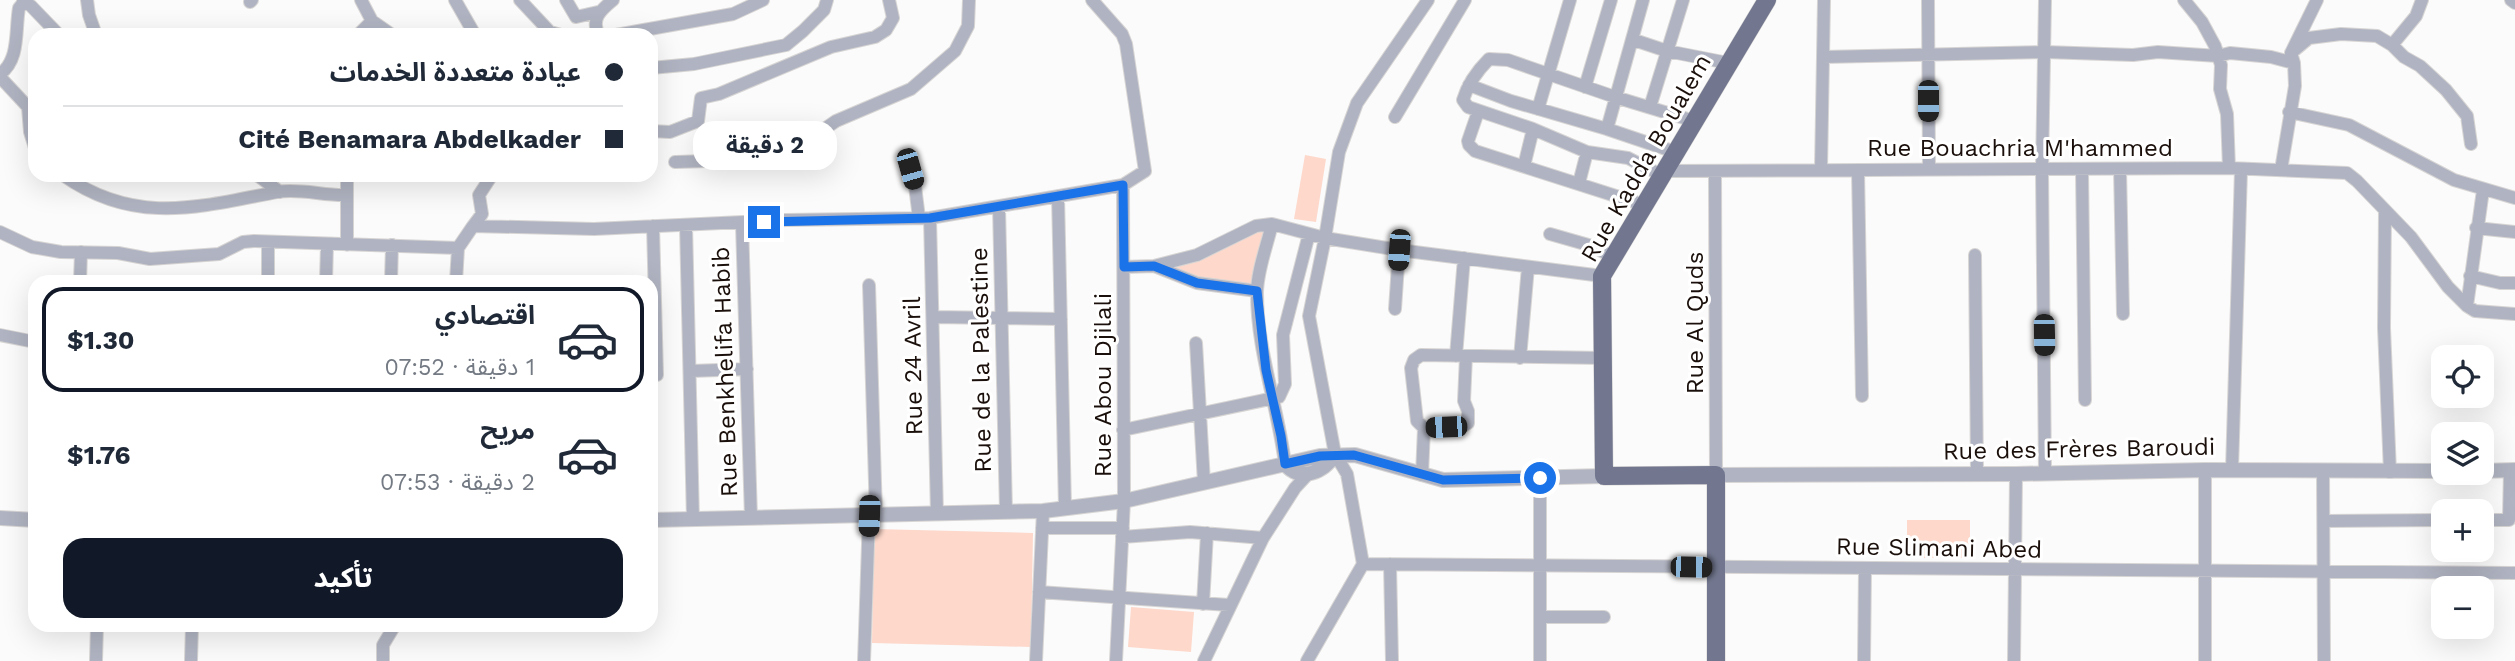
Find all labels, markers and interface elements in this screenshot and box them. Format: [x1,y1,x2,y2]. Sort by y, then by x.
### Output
street label: Rue Kadda Boualem [1575,49,1717,267]
text: عيادة متعددة الخدمات [330,57,581,87]
car [1918,80,1939,122]
callout: 2 دقيقة [692,120,836,170]
text: Cité Benamara Abdelkader [238,124,581,154]
text: 2 دقيقة [726,132,804,159]
street label: Rue Bouachria M'hammed [1867,134,2173,162]
car [895,146,926,192]
route end [748,206,780,238]
car [1388,228,1411,272]
street label: Rue Benkhelifa Habib [707,246,743,498]
street label: Rue de la Palestine [965,247,997,473]
street label: Rue Al Quds [1681,252,1709,394]
street label: Rue Abou Djilali [1089,293,1117,477]
street label: Rue 24 Avril [898,296,928,436]
text: اقتصادي [435,300,535,330]
icon: car [556,308,619,371]
car [2034,314,2055,356]
text: $1.30 [67,325,135,355]
map controls [2431,345,2494,639]
button: locate [2431,345,2494,408]
text: 1 دقيقة · 07:52 [385,354,535,381]
text: مريح [480,415,535,445]
car [1425,416,1468,438]
button: layers [2431,422,2494,485]
icon: car [556,423,619,486]
street label: Rue des Frères Baroudi [1942,433,2216,465]
text: $1.76 [67,440,131,470]
route start [1524,462,1556,494]
text: 2 دقيقة · 07:53 [380,469,535,496]
car [858,495,881,537]
button: + [2431,499,2494,562]
street label: Rue Slimani Abed [1836,532,2042,564]
button: تأكيد [63,538,623,618]
car [1670,556,1713,578]
button: − [2431,576,2494,639]

